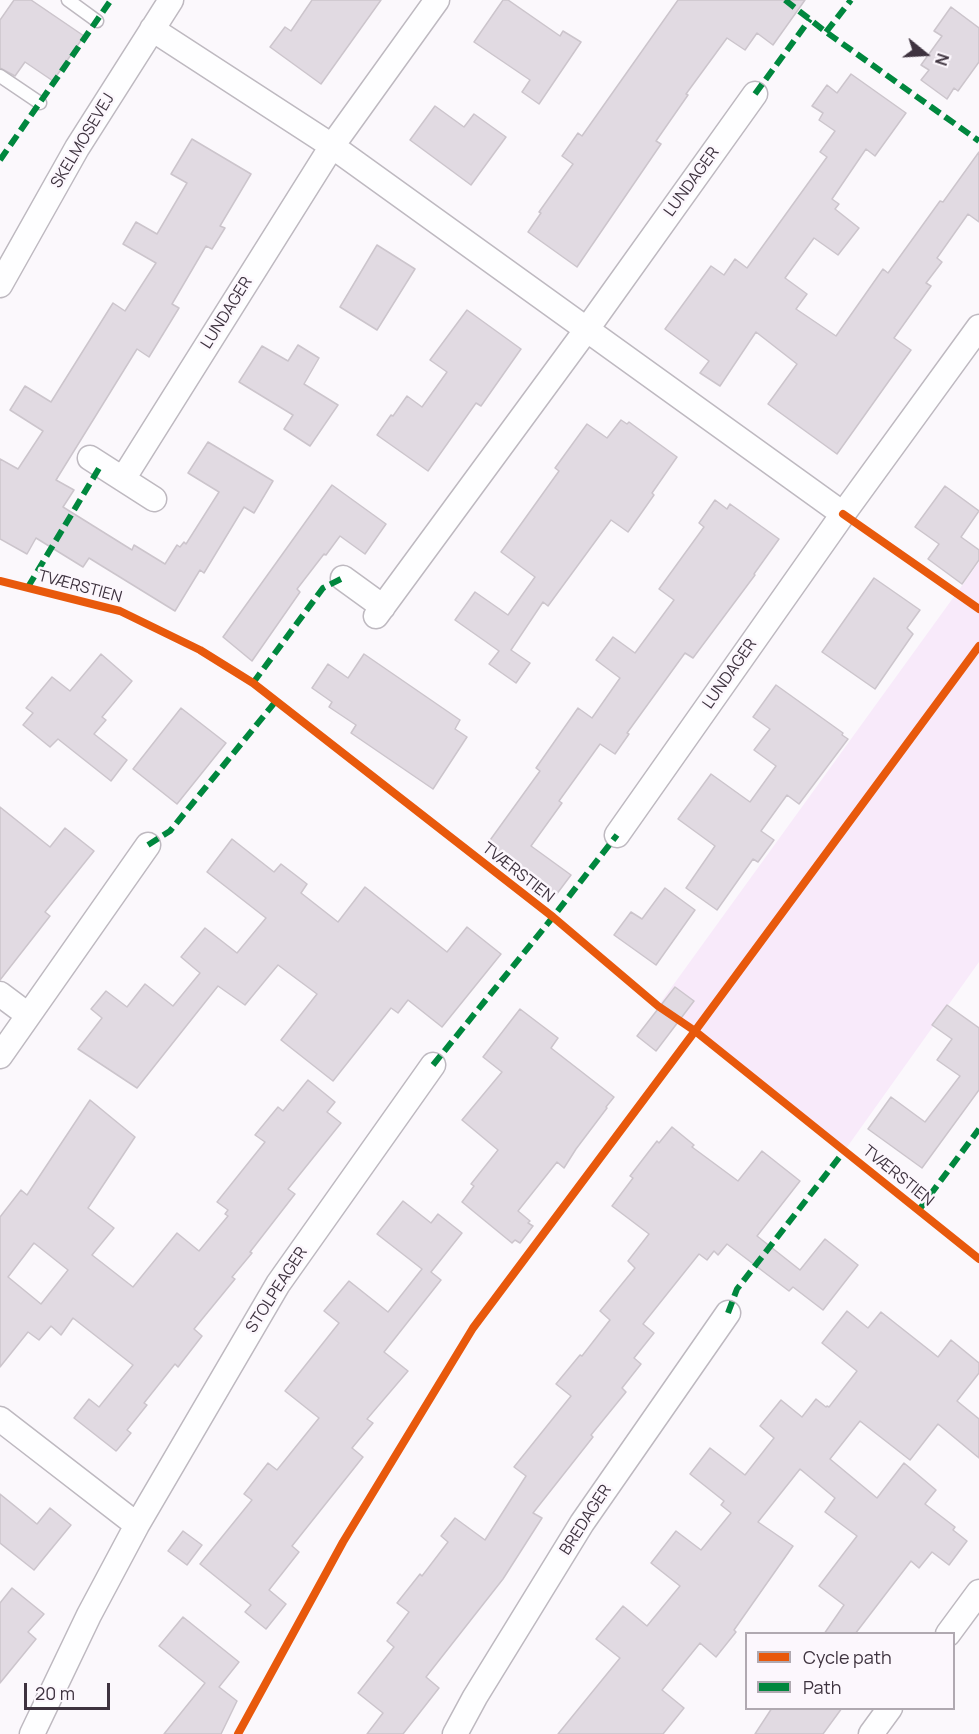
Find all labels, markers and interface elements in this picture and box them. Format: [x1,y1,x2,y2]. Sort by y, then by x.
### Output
north arrow [895,24,955,84]
text: N [930,51,954,68]
street label: SKELMOSEVEJ [47,90,119,192]
street label: LUNDAGER [660,144,724,220]
street label: LUNDAGER [197,274,257,352]
street label: TVÆRSTIEN [36,567,124,607]
street label: LUNDAGER [699,635,761,713]
street label: TVÆRSTIEN [478,839,558,907]
street label: TVÆRSTIEN [859,1141,937,1211]
street label: STOLPEAGER [242,1244,312,1336]
street label: BREDAGER [556,1481,616,1559]
legend [745,1632,955,1710]
text: Cycle path [803,1645,892,1669]
scale bar [27,1671,112,1709]
text: Path [803,1675,841,1699]
text: 20 m [35,1681,75,1705]

